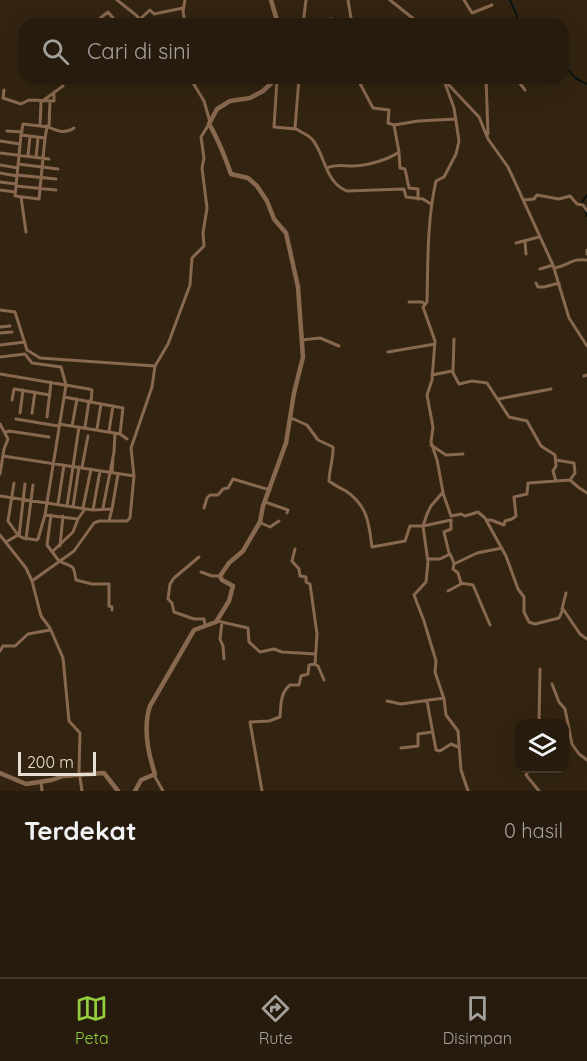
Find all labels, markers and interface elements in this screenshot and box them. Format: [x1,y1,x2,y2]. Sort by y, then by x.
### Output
search box [18,18,569,84]
icon: search [39,35,72,68]
text: Cari di sini [87,37,190,65]
map controls [515,719,569,773]
button: layers [515,719,569,773]
scale bar [18,749,96,776]
text: 200 m [27,752,74,772]
text: Terdekat [24,814,137,847]
text: 0 hasil [504,818,563,843]
tab: Peta [75,992,109,1048]
tab: Rute [259,992,293,1048]
tab: Disimpan [443,992,512,1048]

